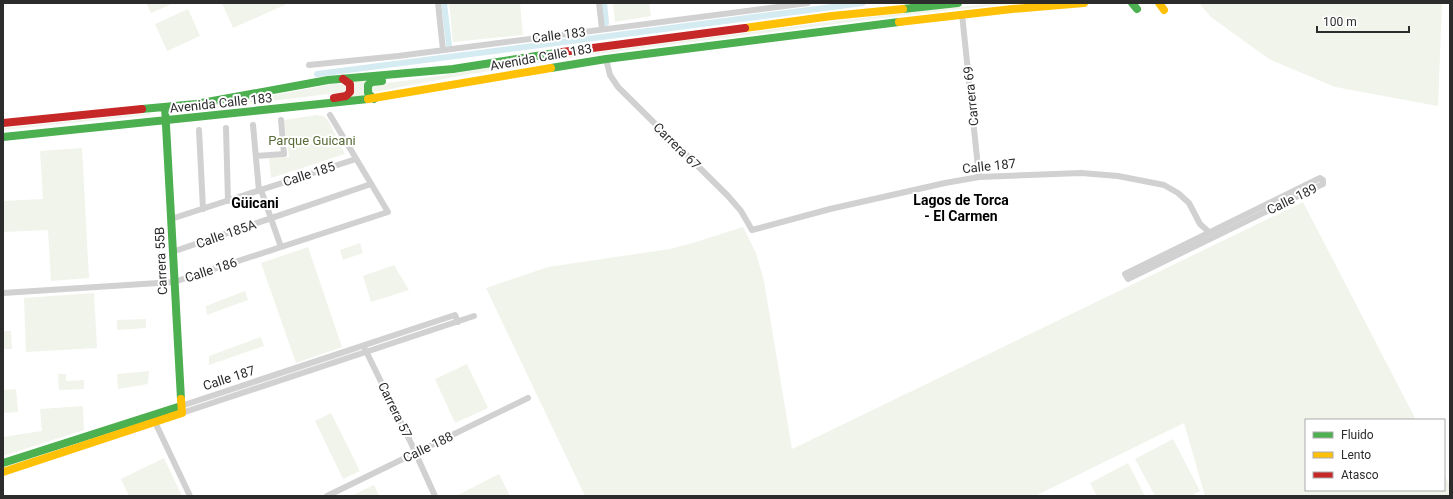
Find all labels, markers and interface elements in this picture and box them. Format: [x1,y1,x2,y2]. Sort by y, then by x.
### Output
scale bar [1317,8,1409,34]
text: 100 m [1323,15,1357,29]
street label: Calle 183 [531,24,587,46]
street label: Avenida Calle 183 [489,41,593,73]
street label: Carrera 69 [960,65,982,127]
street label: Avenida Calle 183 [169,90,273,116]
street label: Carrera 67 [650,119,704,173]
park label: Parque Guicani [268,133,356,148]
street label: Calle 187 [961,156,1017,176]
street label: Calle 185 [281,159,337,189]
street label: Calle 189 [1264,180,1320,218]
district label: Lagos de Torca - El Carmen [913,192,1009,224]
district label: Güicani [231,195,279,211]
street label: Calle 185A [194,217,258,251]
street label: Carrera 55B [152,227,170,295]
street label: Calle 186 [183,255,239,285]
street label: Calle 187 [201,363,257,393]
street label: Carrera 57 [375,380,415,440]
legend [1305,419,1445,491]
street label: Calle 188 [400,428,456,466]
text: Fluido [1341,428,1374,442]
text: Lento [1341,448,1371,462]
text: Atasco [1341,468,1379,482]

